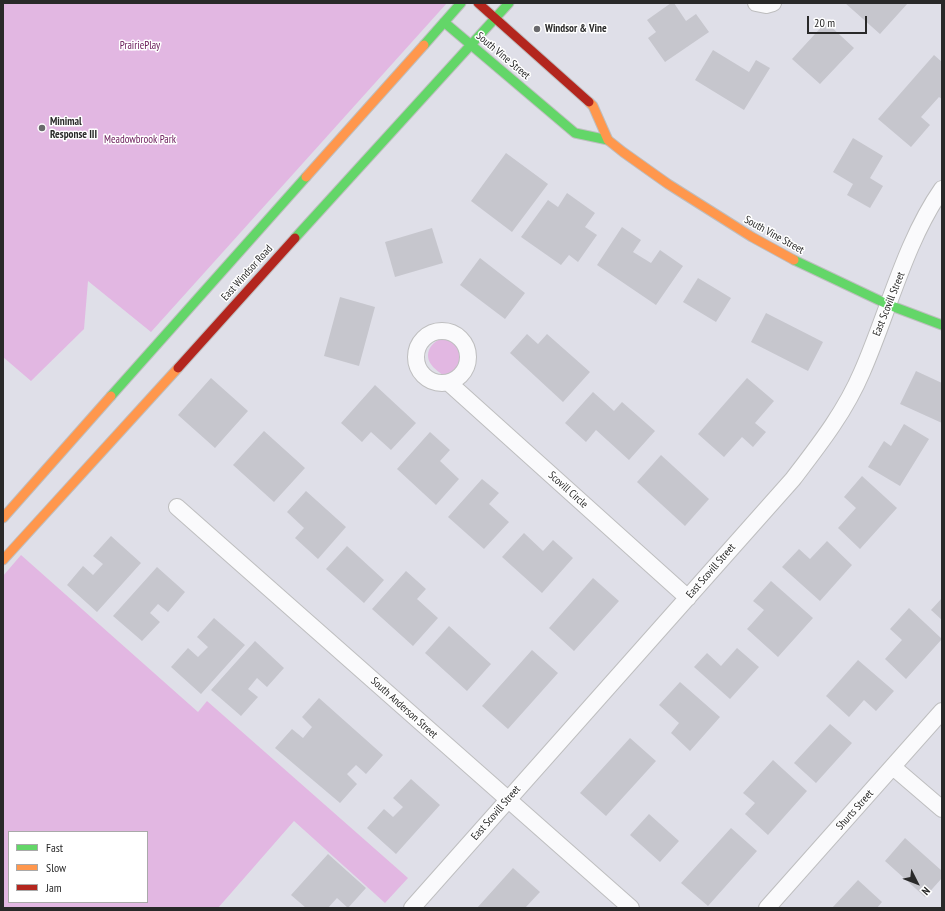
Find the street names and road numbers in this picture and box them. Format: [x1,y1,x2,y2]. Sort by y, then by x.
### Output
street label: South Vine Street [473,30,533,82]
street label: South Vine Street [742,213,806,257]
street label: East Windsor Road [219,243,275,303]
street label: East Scovill Street [870,270,908,338]
street label: Scovill Circle [546,469,590,511]
street label: East Scovill Street [684,541,738,601]
street label: South Anderson Street [368,675,440,741]
street label: East Scovill Street [469,783,523,843]
street label: Shurts Street [834,787,876,833]

